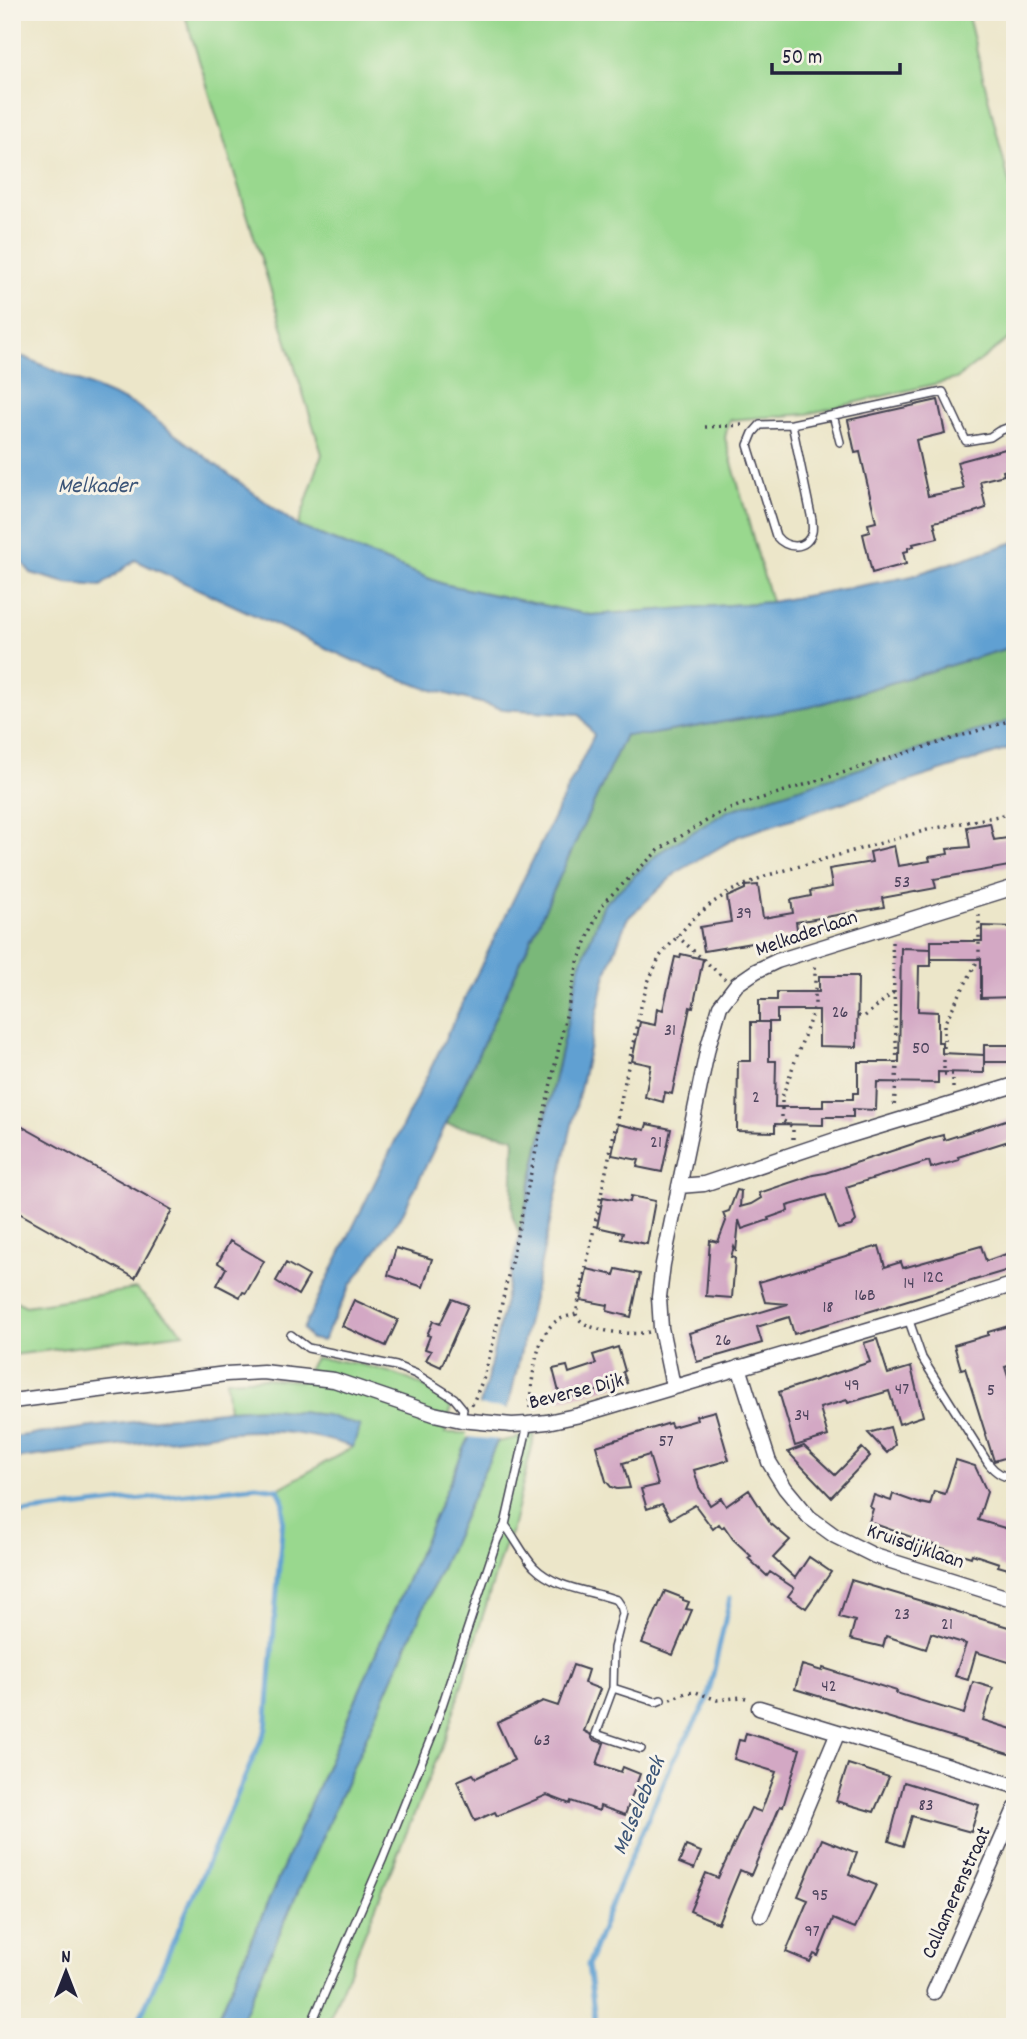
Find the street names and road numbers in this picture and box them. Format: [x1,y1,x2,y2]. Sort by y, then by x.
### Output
street label: Melkaderlaan [752,903,862,966]
street label: Beverse Dijk [526,1367,627,1419]
street label: Kruisdijklaan [862,1517,968,1579]
street label: Callamerenstraat [915,1822,1000,1964]

